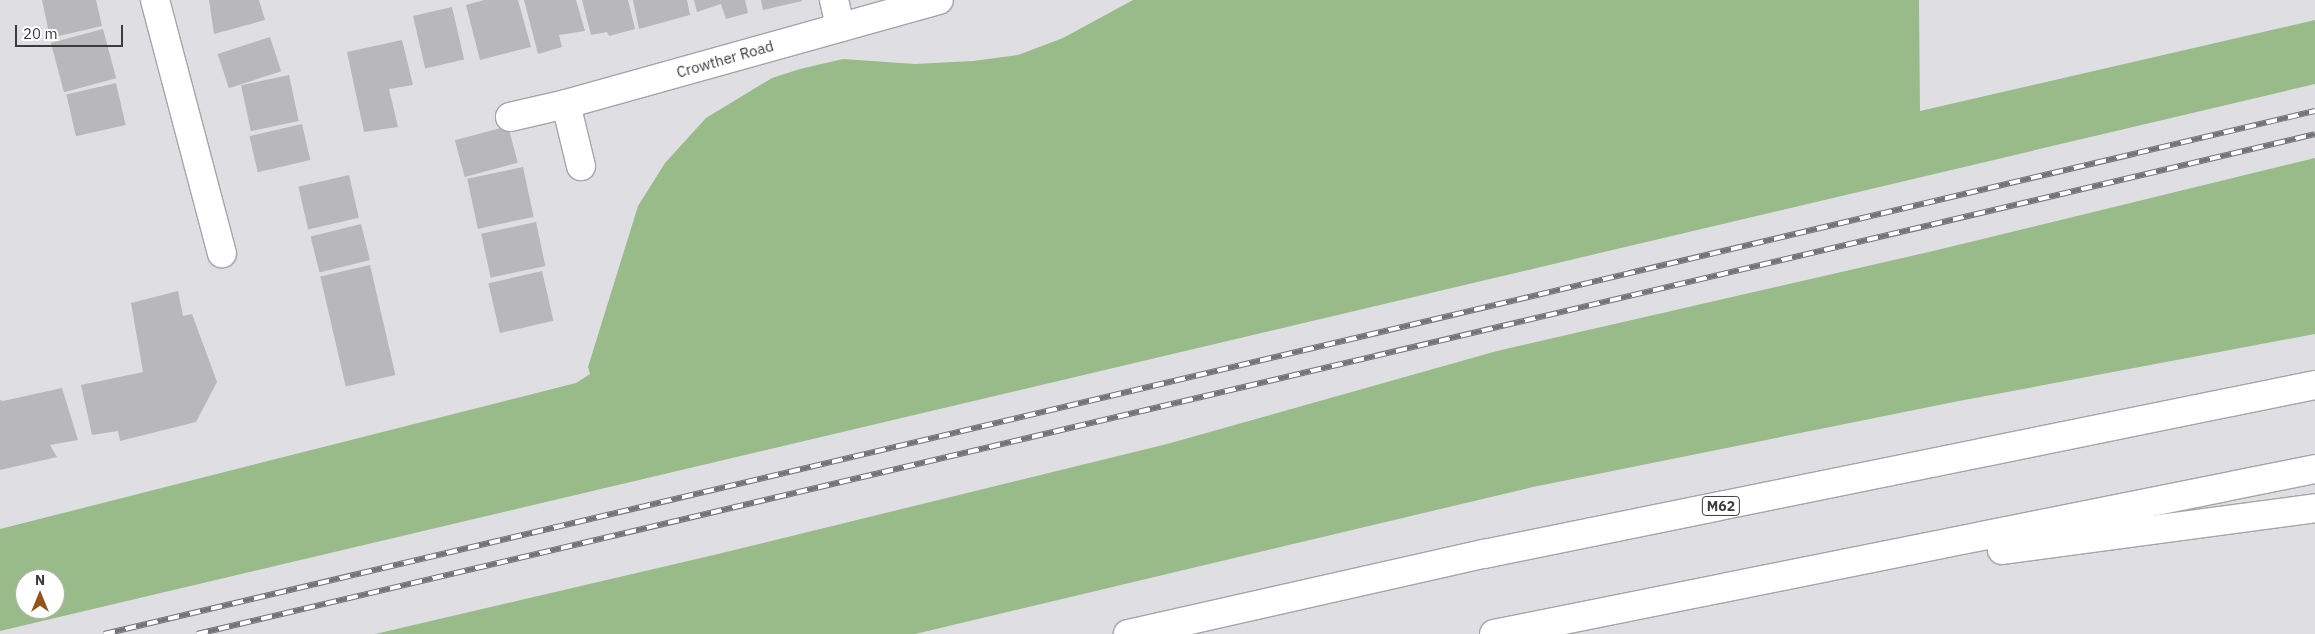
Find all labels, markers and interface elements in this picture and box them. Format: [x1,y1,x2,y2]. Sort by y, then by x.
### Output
scale bar [18,15,125,47]
text: 20 m [23,24,58,43]
street label: Crowther Road [674,37,776,81]
road number: M62 [1701,494,1741,518]
north arrow [15,569,65,619]
text: N [35,571,45,589]

